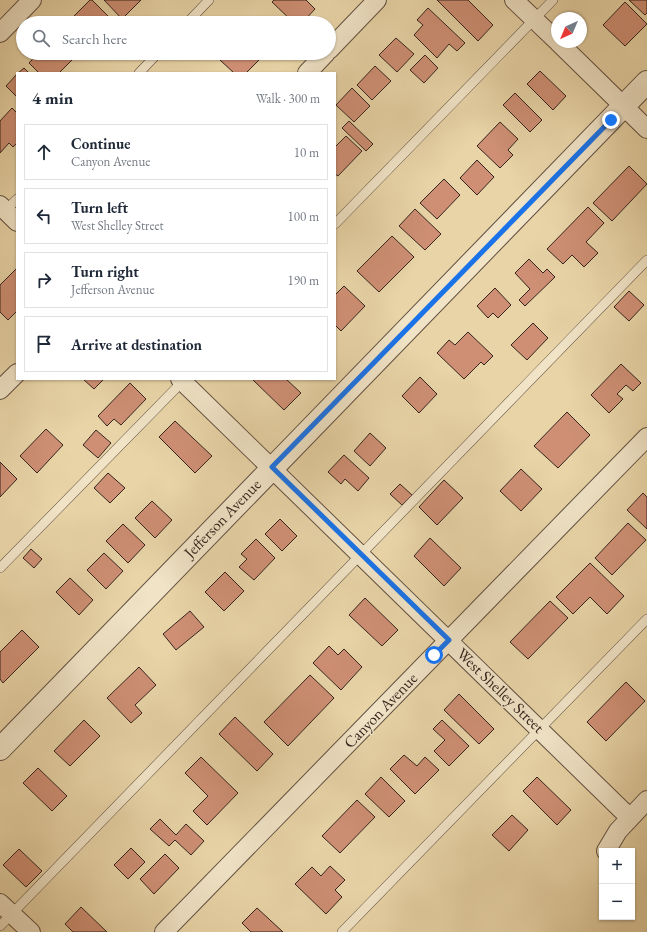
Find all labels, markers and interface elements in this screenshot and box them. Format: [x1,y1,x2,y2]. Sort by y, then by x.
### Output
north arrow [551,12,587,48]
search box [16,16,336,60]
icon: search [30,27,52,49]
text: Search here [62,29,127,48]
text: 4 min [32,87,73,109]
text: Walk · 300 m [256,90,320,107]
route end [602,111,620,129]
text: Continue [71,134,131,153]
icon: ahead [33,141,55,163]
text: 10 m [294,144,319,161]
text: Canyon Avenue [71,153,150,170]
text: Turn left [71,198,128,217]
icon: left [33,205,55,227]
text: 100 m [288,208,319,225]
text: West Shelley Street [71,217,164,234]
text: Turn right [71,262,139,281]
icon: right [33,269,55,291]
text: 190 m [288,272,319,289]
text: Jefferson Avenue [71,281,154,298]
icon: arrive [33,333,55,355]
text: Arrive at destination [71,335,202,354]
street label: Jefferson Avenue [178,474,266,564]
street label: West Shelley Street [452,643,549,737]
route start [425,646,443,664]
street label: Canyon Avenue [339,668,422,753]
map controls [599,848,635,920]
button: + [599,848,635,884]
button: − [599,884,635,920]

